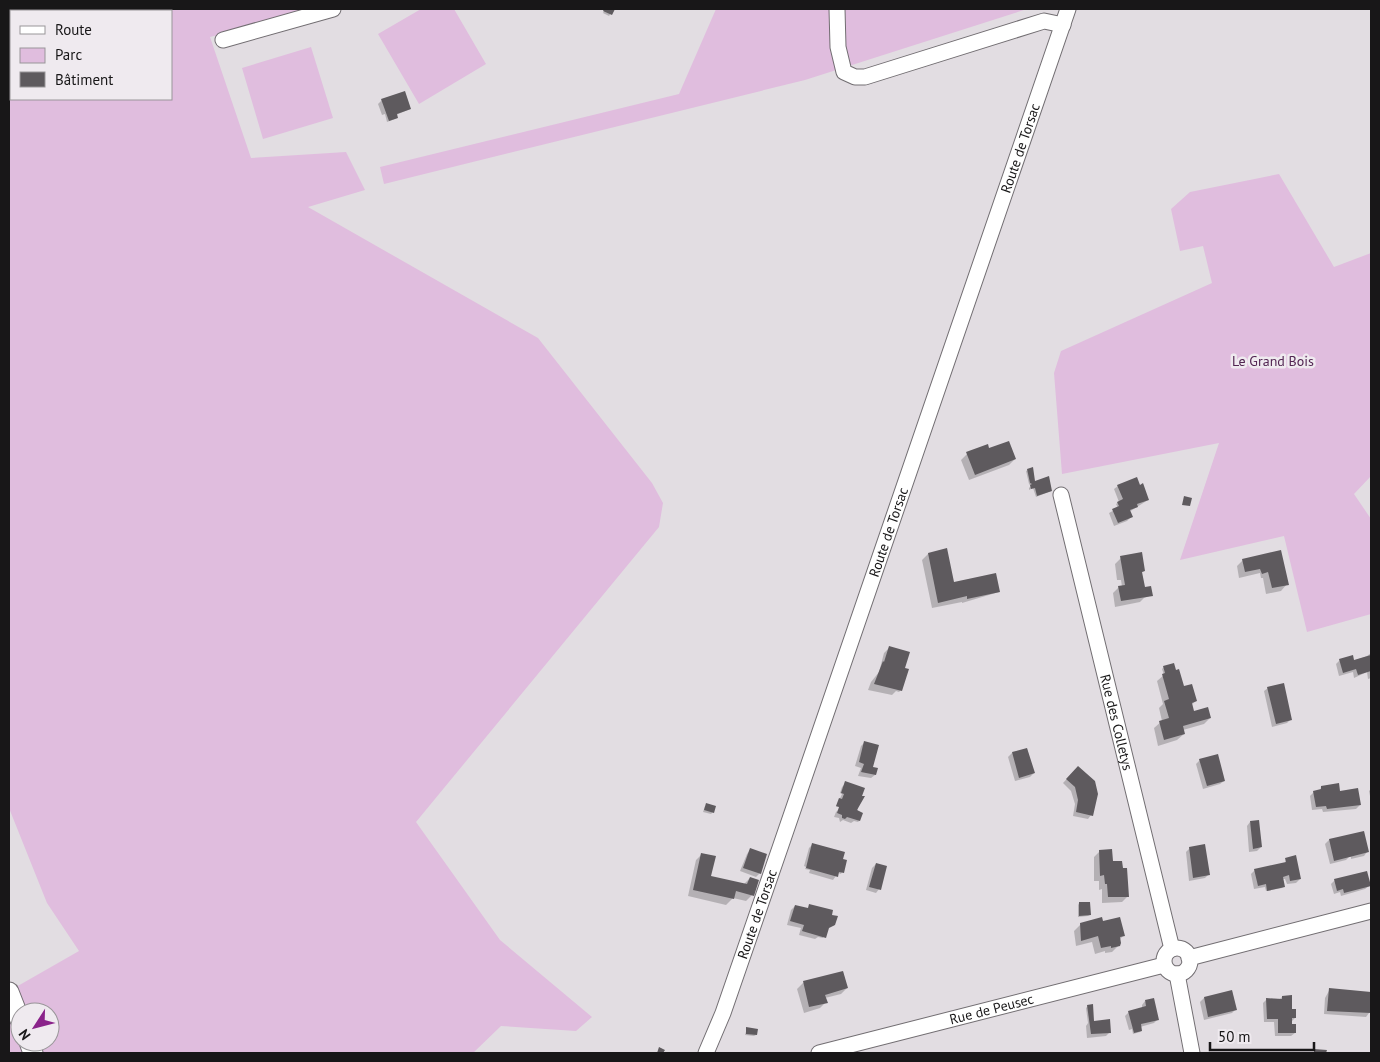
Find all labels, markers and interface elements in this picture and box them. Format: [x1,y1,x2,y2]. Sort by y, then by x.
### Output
legend [10,10,172,100]
text: Route [55,20,92,39]
text: Parc [55,45,82,64]
text: Bâtiment [55,70,113,89]
street label: Route de Torsac [997,101,1044,195]
park label: Le Grand Bois [1232,352,1314,370]
street label: Route de Torsac [865,485,912,579]
street label: Rue des Colletys [1096,672,1137,772]
street label: Route de Torsac [733,867,781,961]
street label: Rue de Peusec [947,990,1035,1028]
north arrow [10,1002,60,1052]
scale bar [1210,1020,1314,1052]
text: N [14,1026,34,1044]
text: 50 m [1218,1027,1251,1046]

